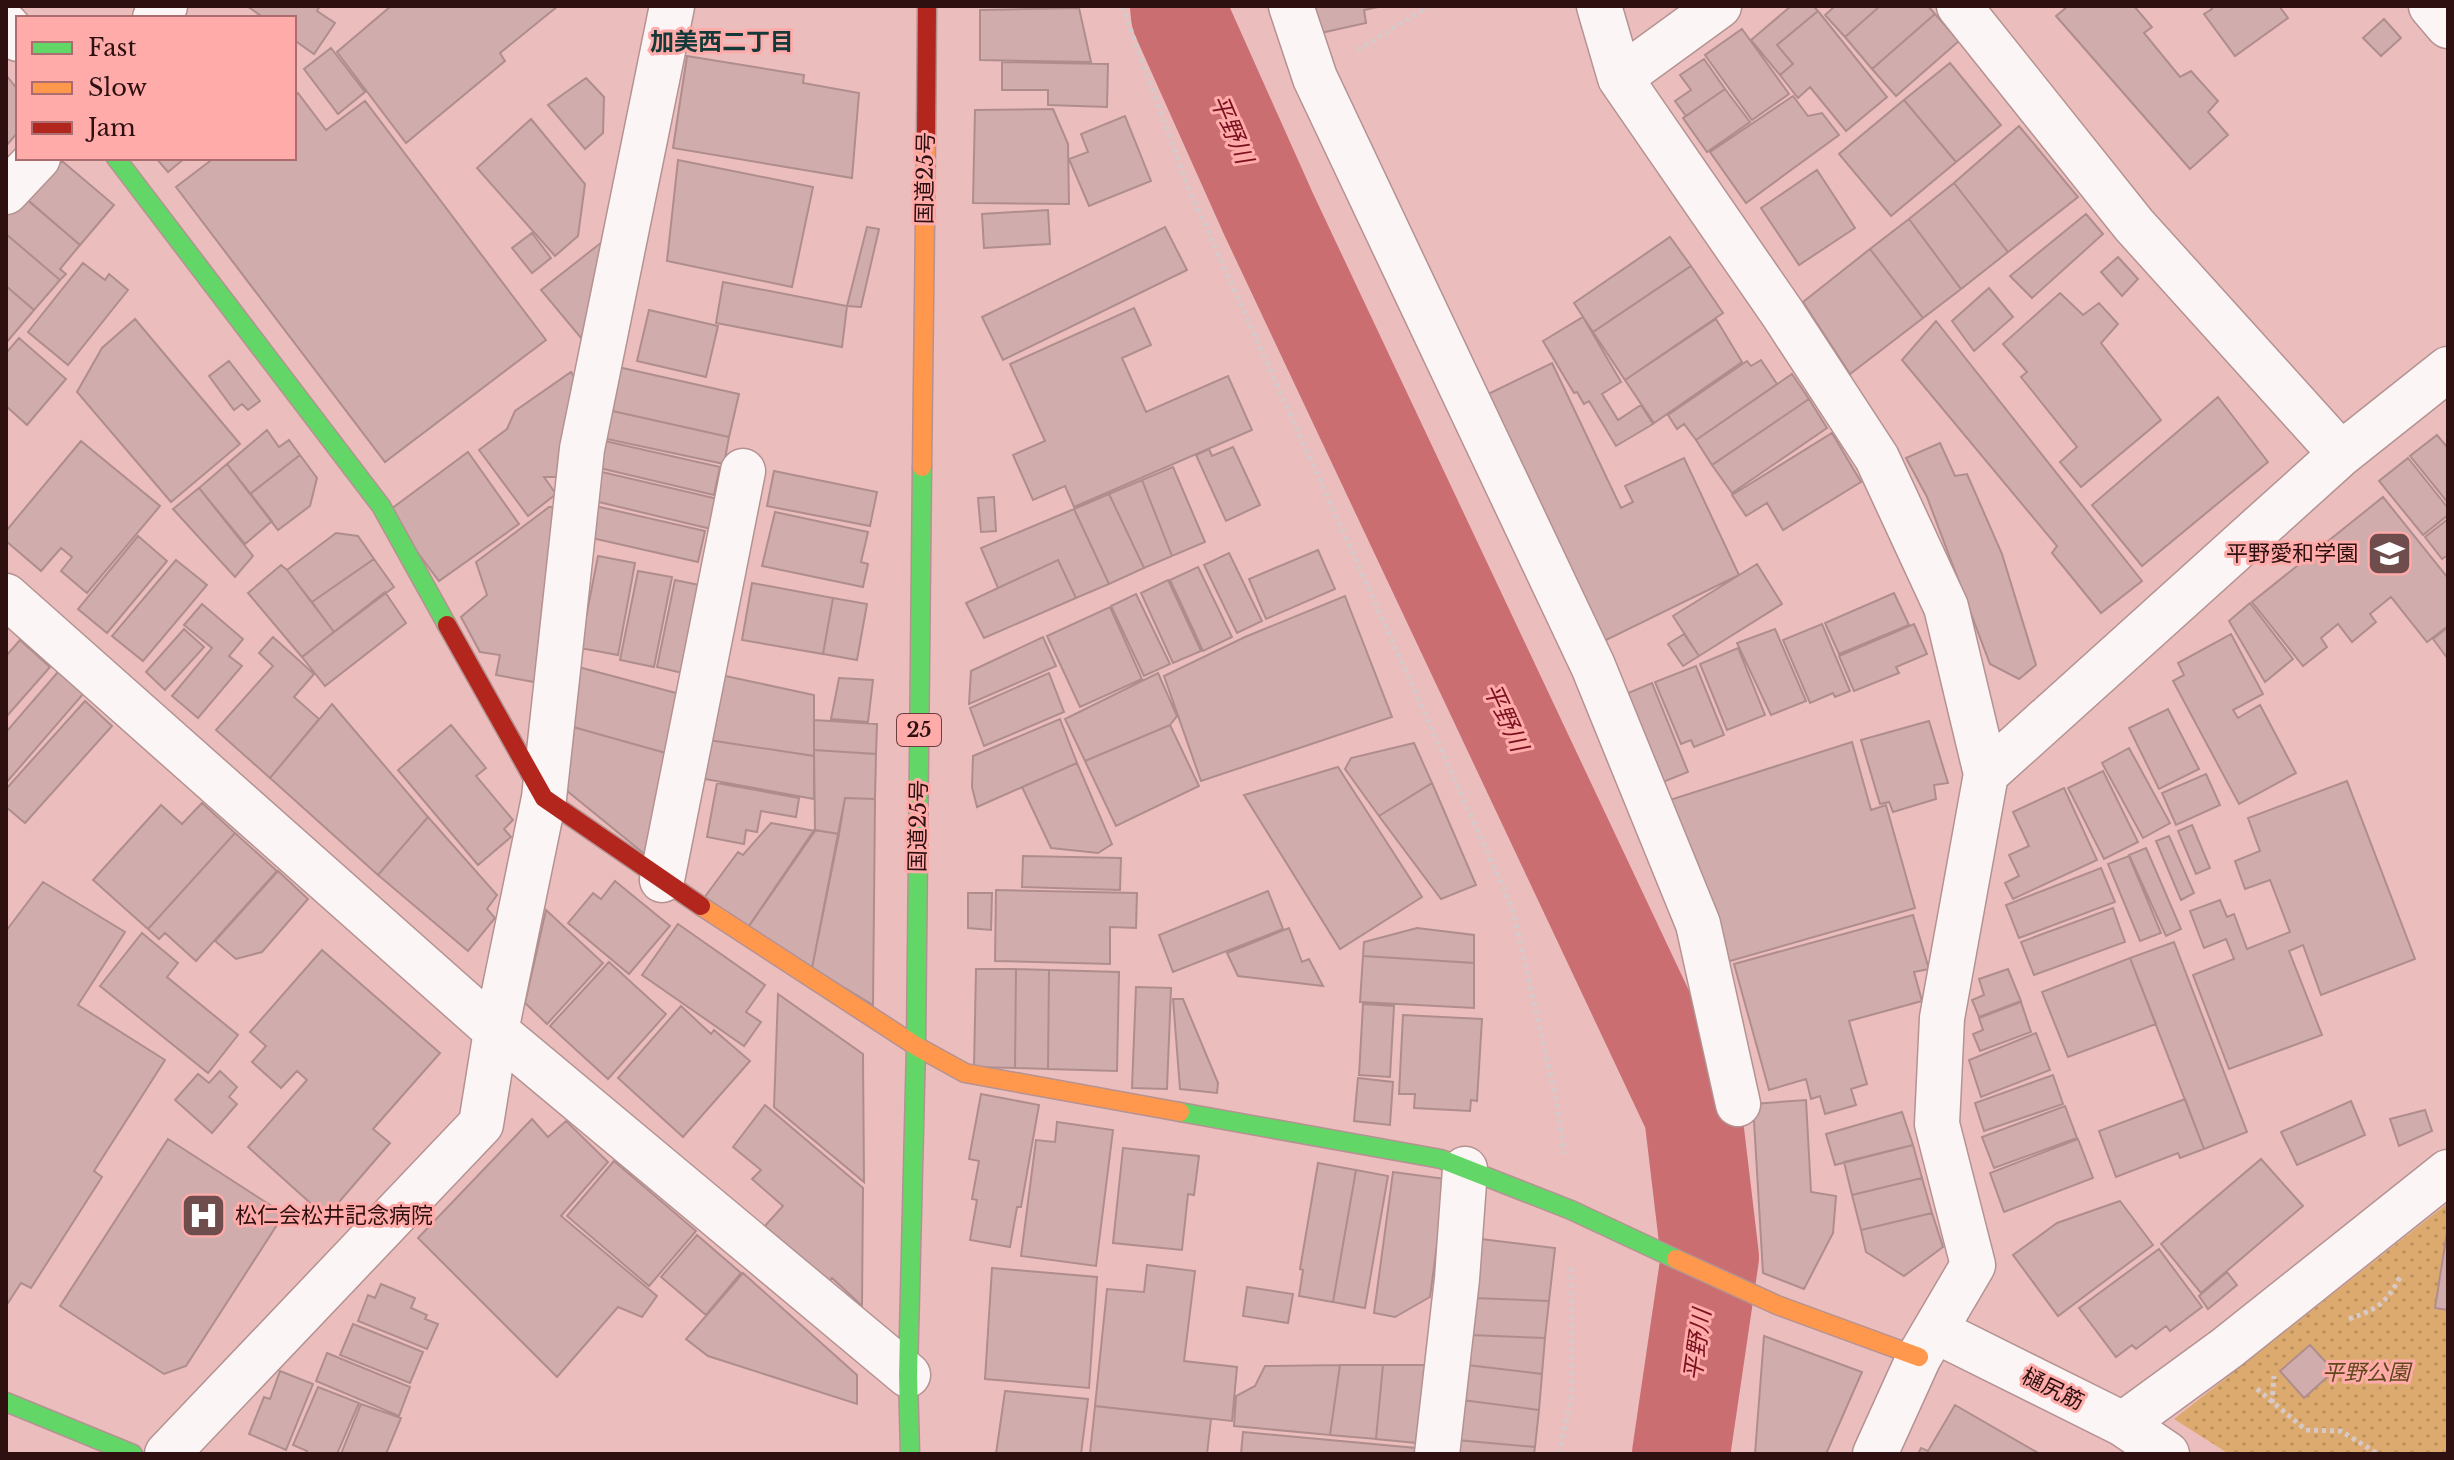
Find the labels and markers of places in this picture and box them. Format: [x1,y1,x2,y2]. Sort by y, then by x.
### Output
school or university icon: 平野愛和学園 [2365,529,2413,577]
place label: 平野愛和学園 [2226,540,2358,567]
hospital icon: 松仁会松井記念病院 [180,1191,228,1239]
place label: 松仁会松井記念病院 [235,1202,433,1229]

